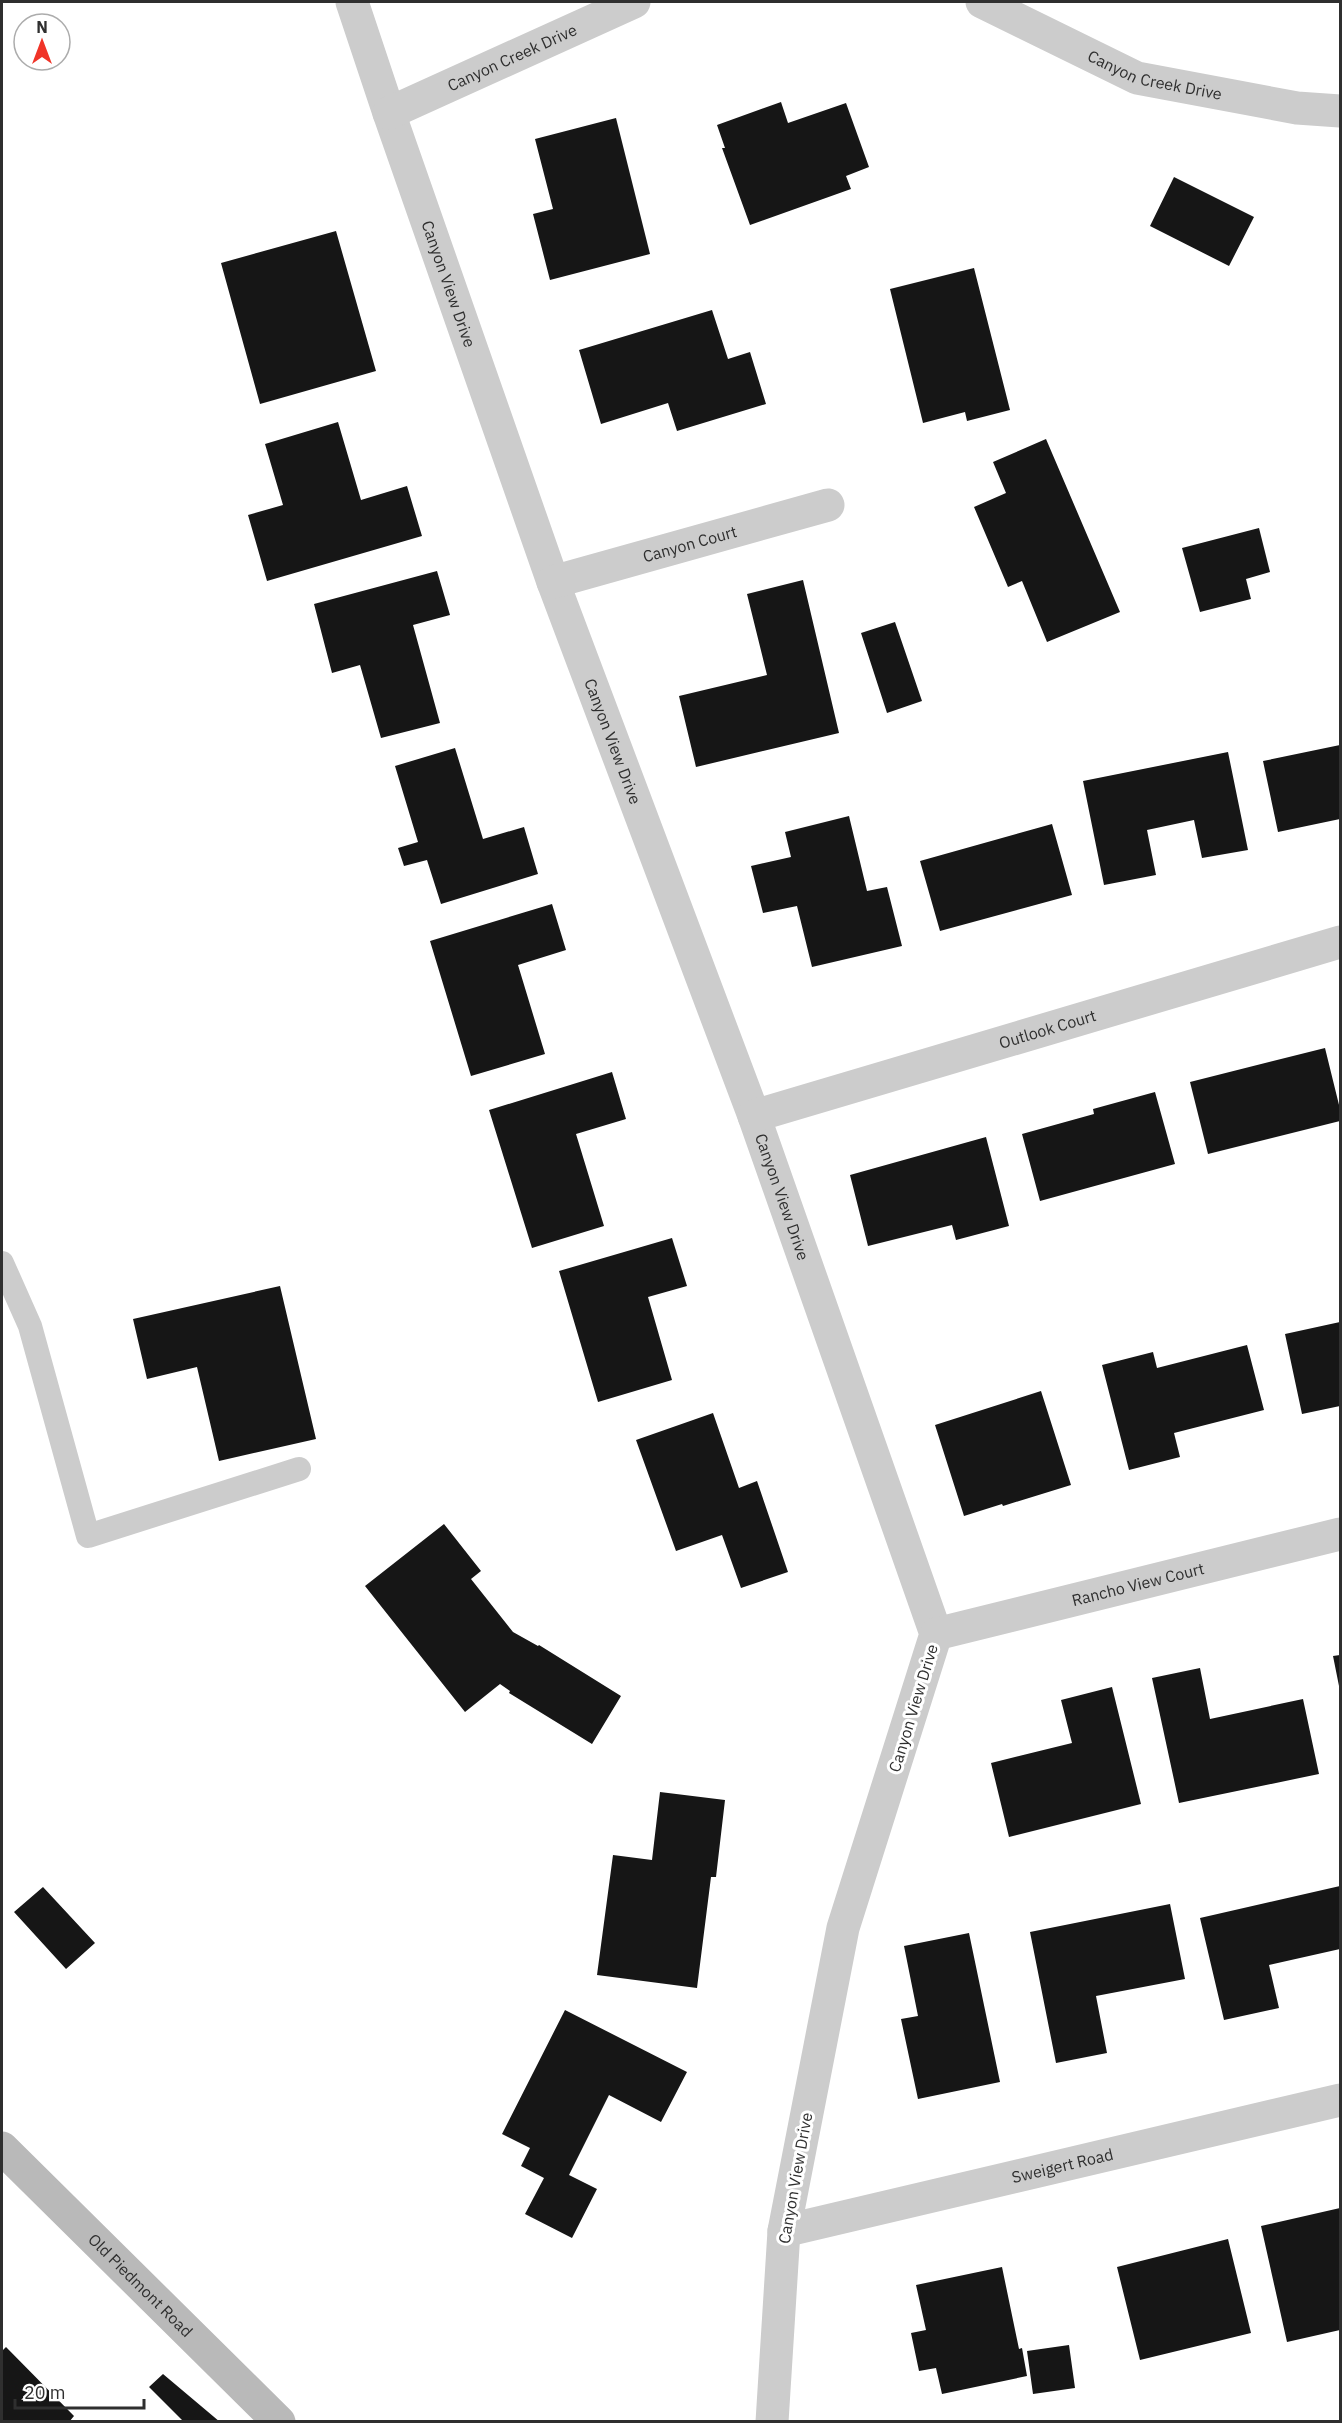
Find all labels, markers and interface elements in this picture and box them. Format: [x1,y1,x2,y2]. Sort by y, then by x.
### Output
north arrow [12,12,72,72]
text: N [36,17,48,37]
street label: Canyon Creek Drive [444,19,580,95]
street label: Canyon Creek Drive [1084,45,1224,104]
street label: Canyon View Drive [417,218,480,350]
street label: Canyon Court [640,521,739,566]
street label: Canyon View Drive [580,676,646,807]
street label: Outlook Court [997,1005,1098,1053]
street label: Canyon View Drive [751,1131,814,1263]
street label: Rancho View Court [1070,1558,1206,1610]
street label: Canyon View Drive [884,1641,942,1774]
street label: Canyon View Drive [774,2111,816,2245]
street label: Sweigert Road [1010,2144,1115,2187]
street label: Old Piedmont Road [84,2229,197,2341]
scale bar [15,2372,144,2410]
text: 20 m [24,2381,66,2404]

